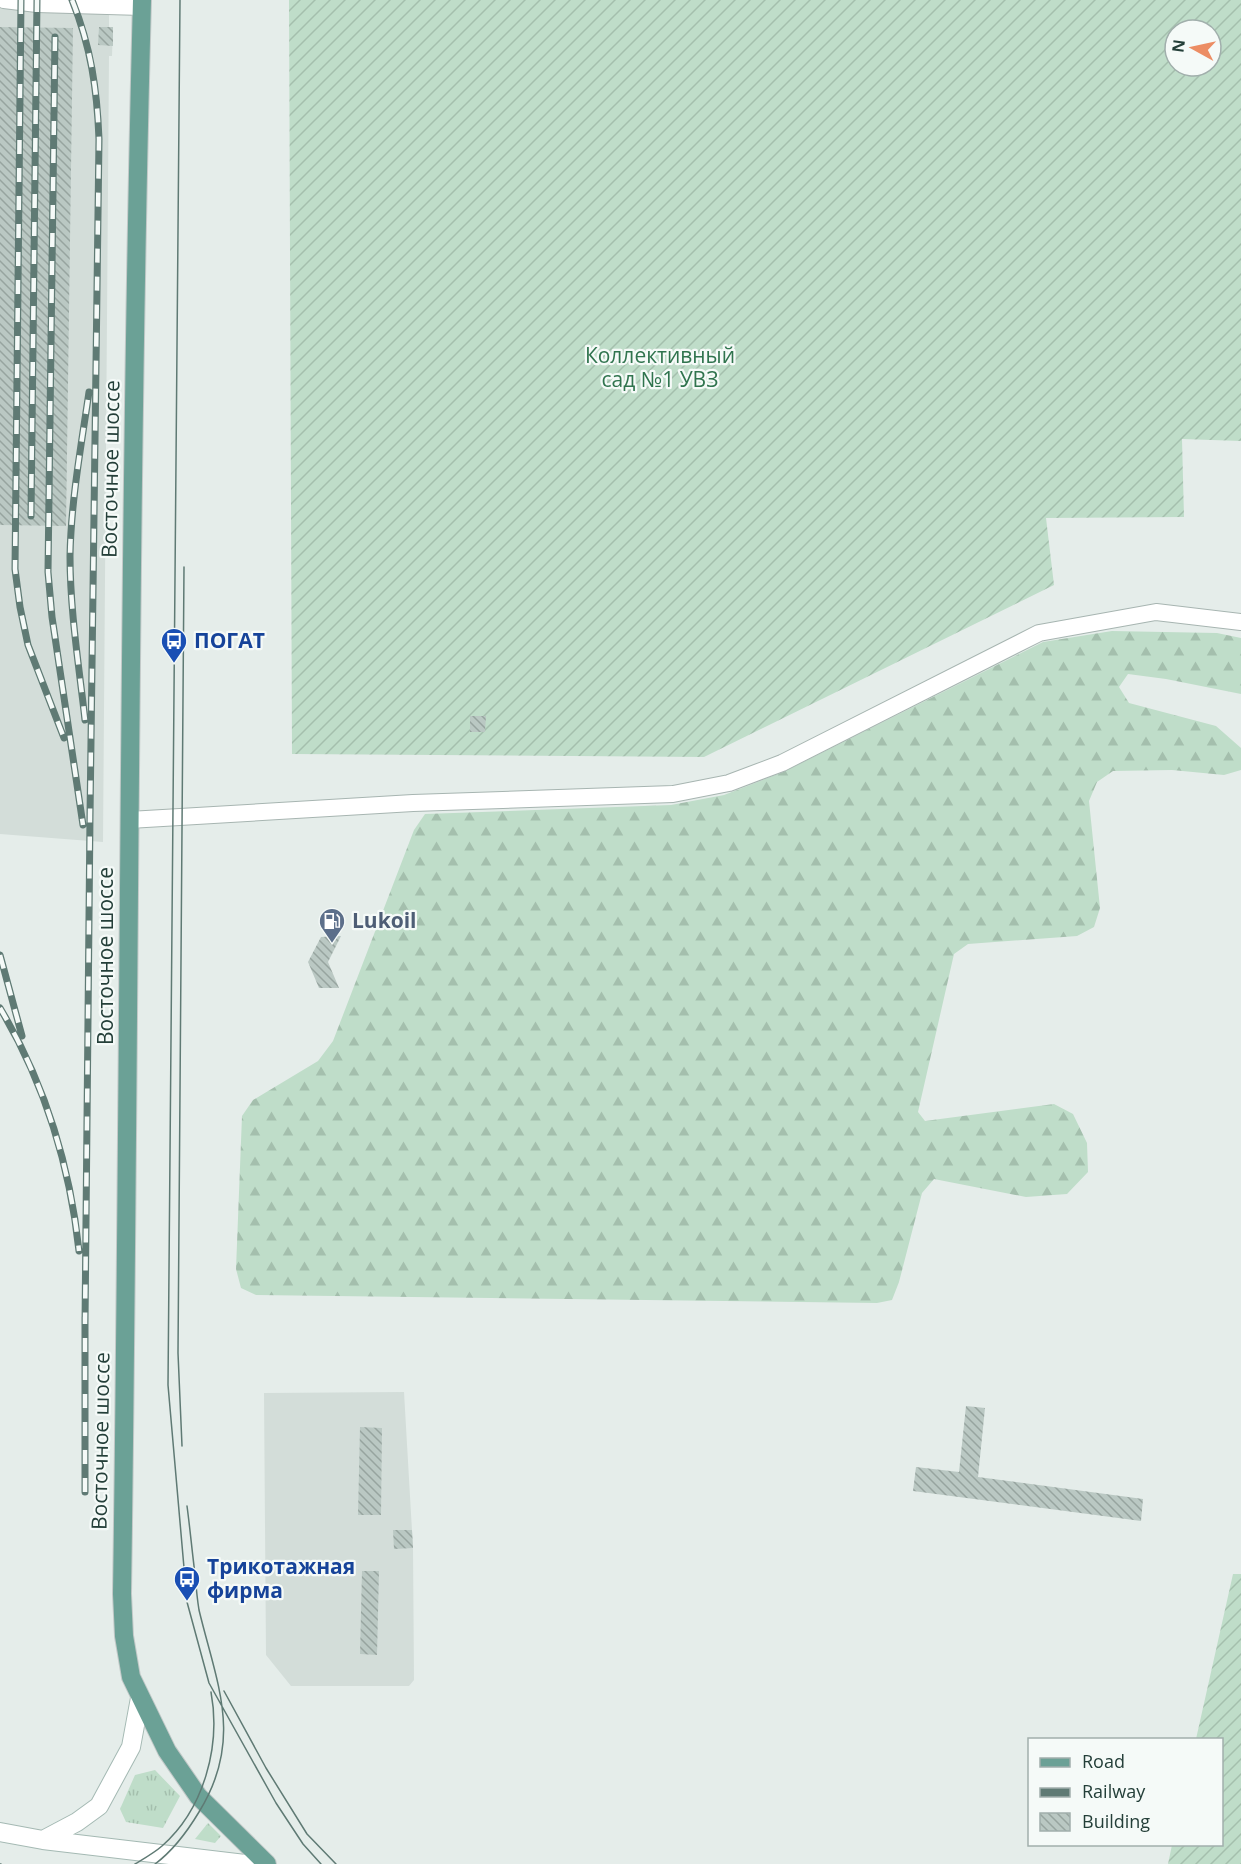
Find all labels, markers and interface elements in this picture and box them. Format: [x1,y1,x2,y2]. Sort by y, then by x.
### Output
north arrow [1163,18,1223,78]
text: N [1166,38,1190,54]
park label: Коллективный сад №1 УВЗ [585,341,735,393]
street label: Восточное шоссе [94,380,126,558]
bus stop icon: ПОГАТ [159,626,189,664]
place label: ПОГАТ [194,626,265,654]
street label: Восточное шоссе [91,867,119,1045]
fuel station icon: Lukoil [317,906,347,944]
place label: Lukoil [352,906,417,934]
street label: Восточное шоссе [84,1352,116,1530]
place label: Трикотажная фирма [207,1552,355,1604]
bus stop icon: Трикотажная фирма [172,1564,202,1602]
legend [1028,1738,1223,1846]
text: Road [1082,1749,1125,1773]
text: Railway [1082,1779,1146,1803]
text: Building [1082,1809,1150,1833]

